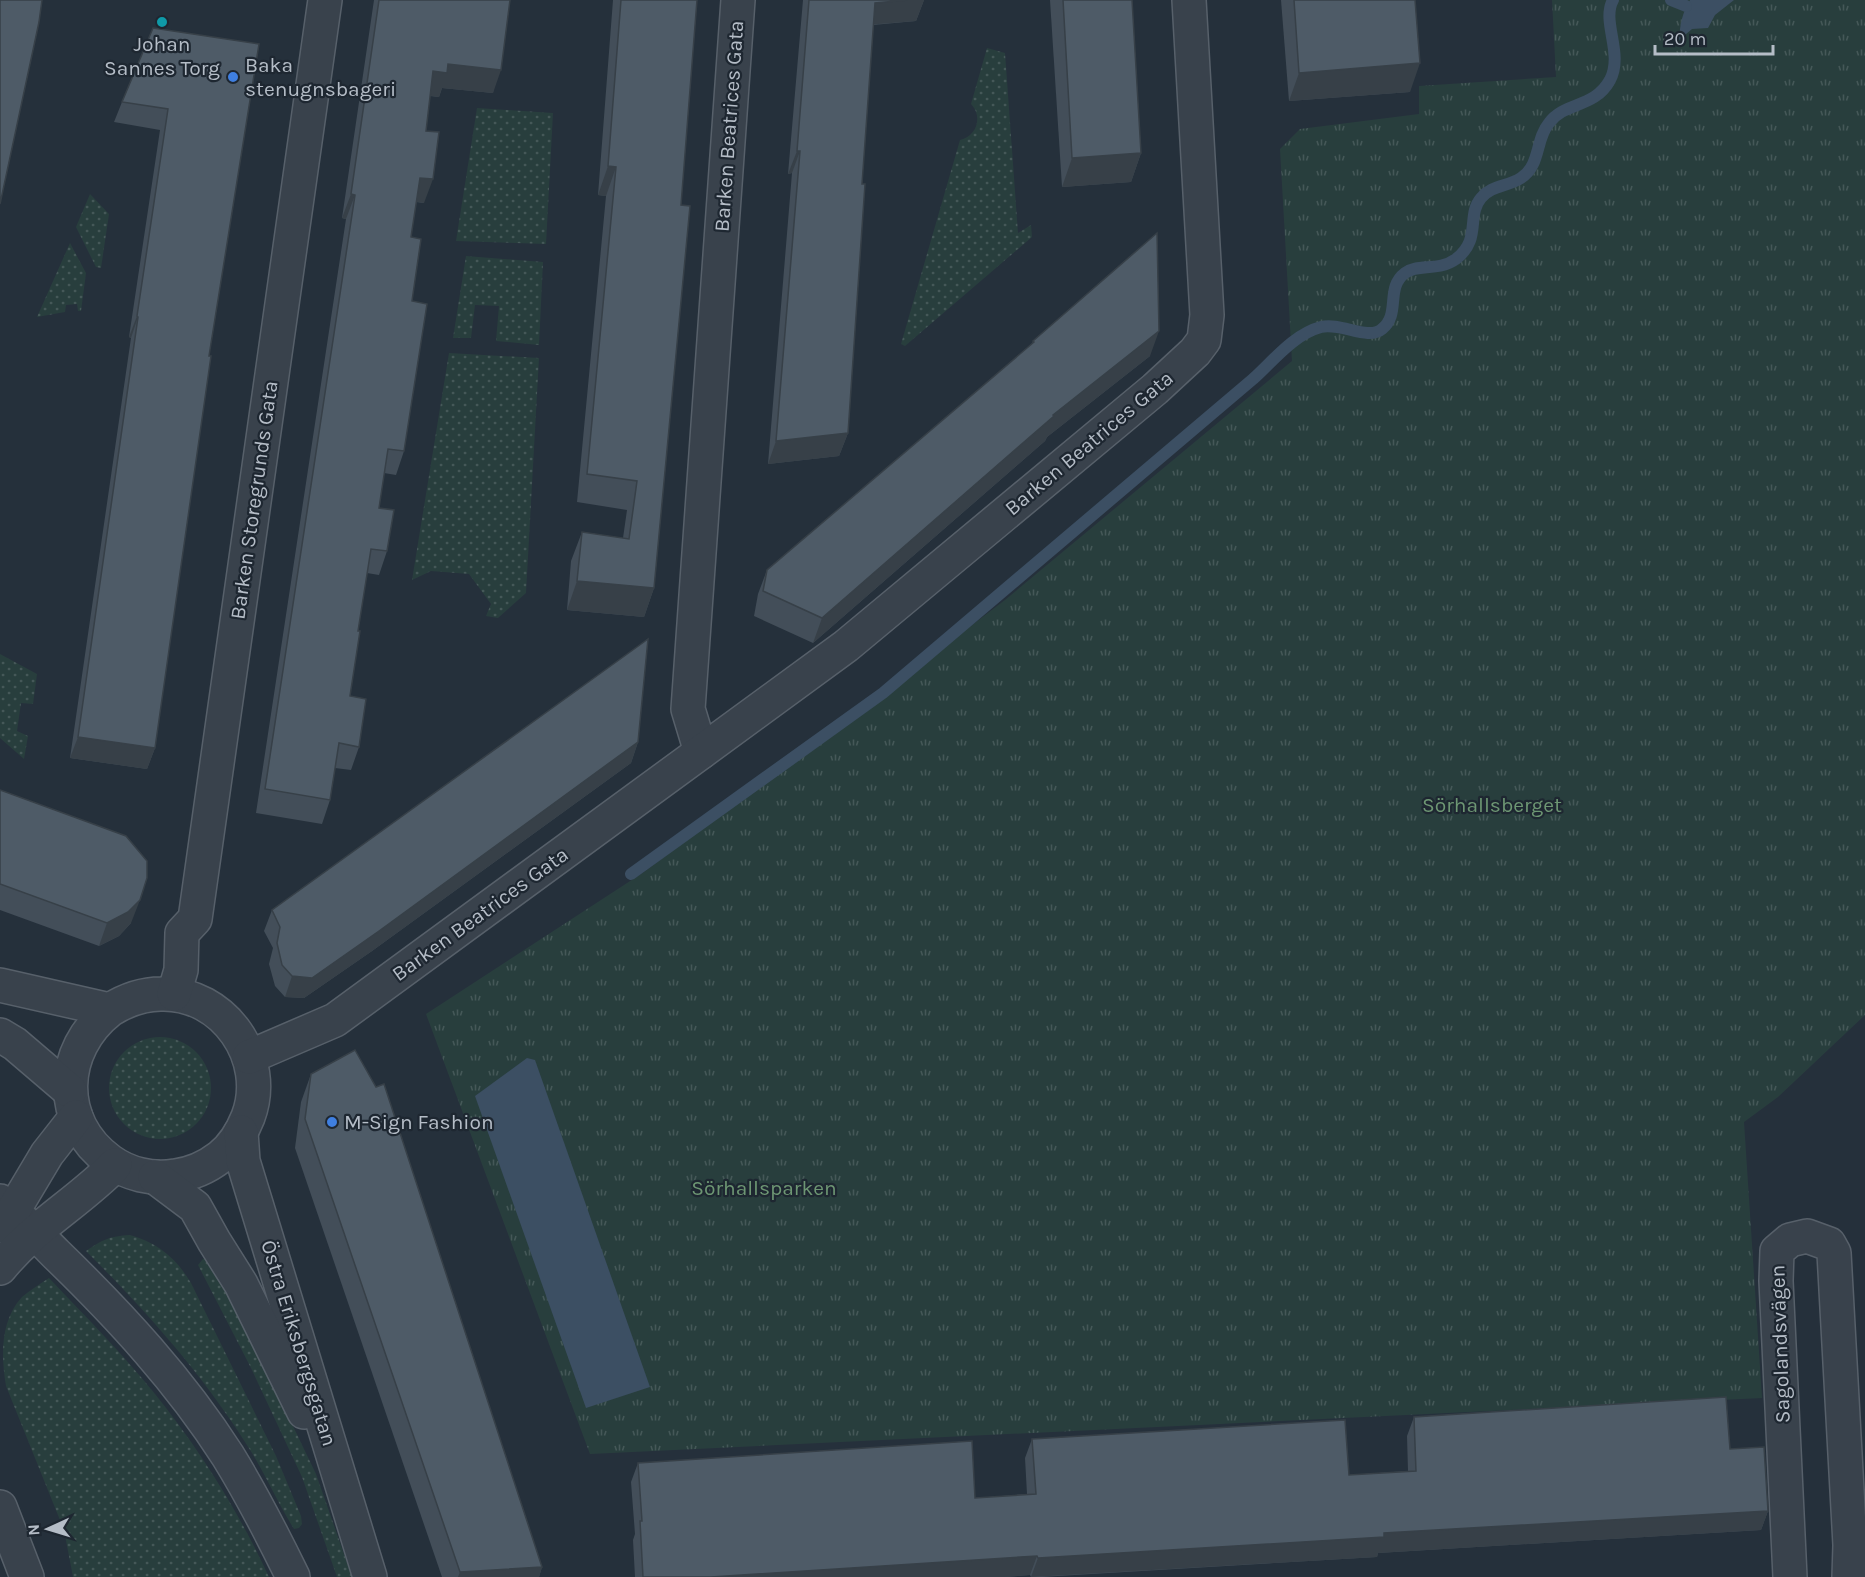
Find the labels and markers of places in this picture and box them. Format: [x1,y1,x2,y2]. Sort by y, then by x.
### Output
marker: Johan Sannes Torg [155,15,169,29]
place label: Johan Sannes Torg [104,32,220,80]
place label: Baka stenugnsbageri [245,53,396,101]
marker: Baka stenugnsbageri [226,70,240,84]
place label: M-Sign Fashion [344,1110,494,1134]
marker: M-Sign Fashion [325,1115,339,1129]

